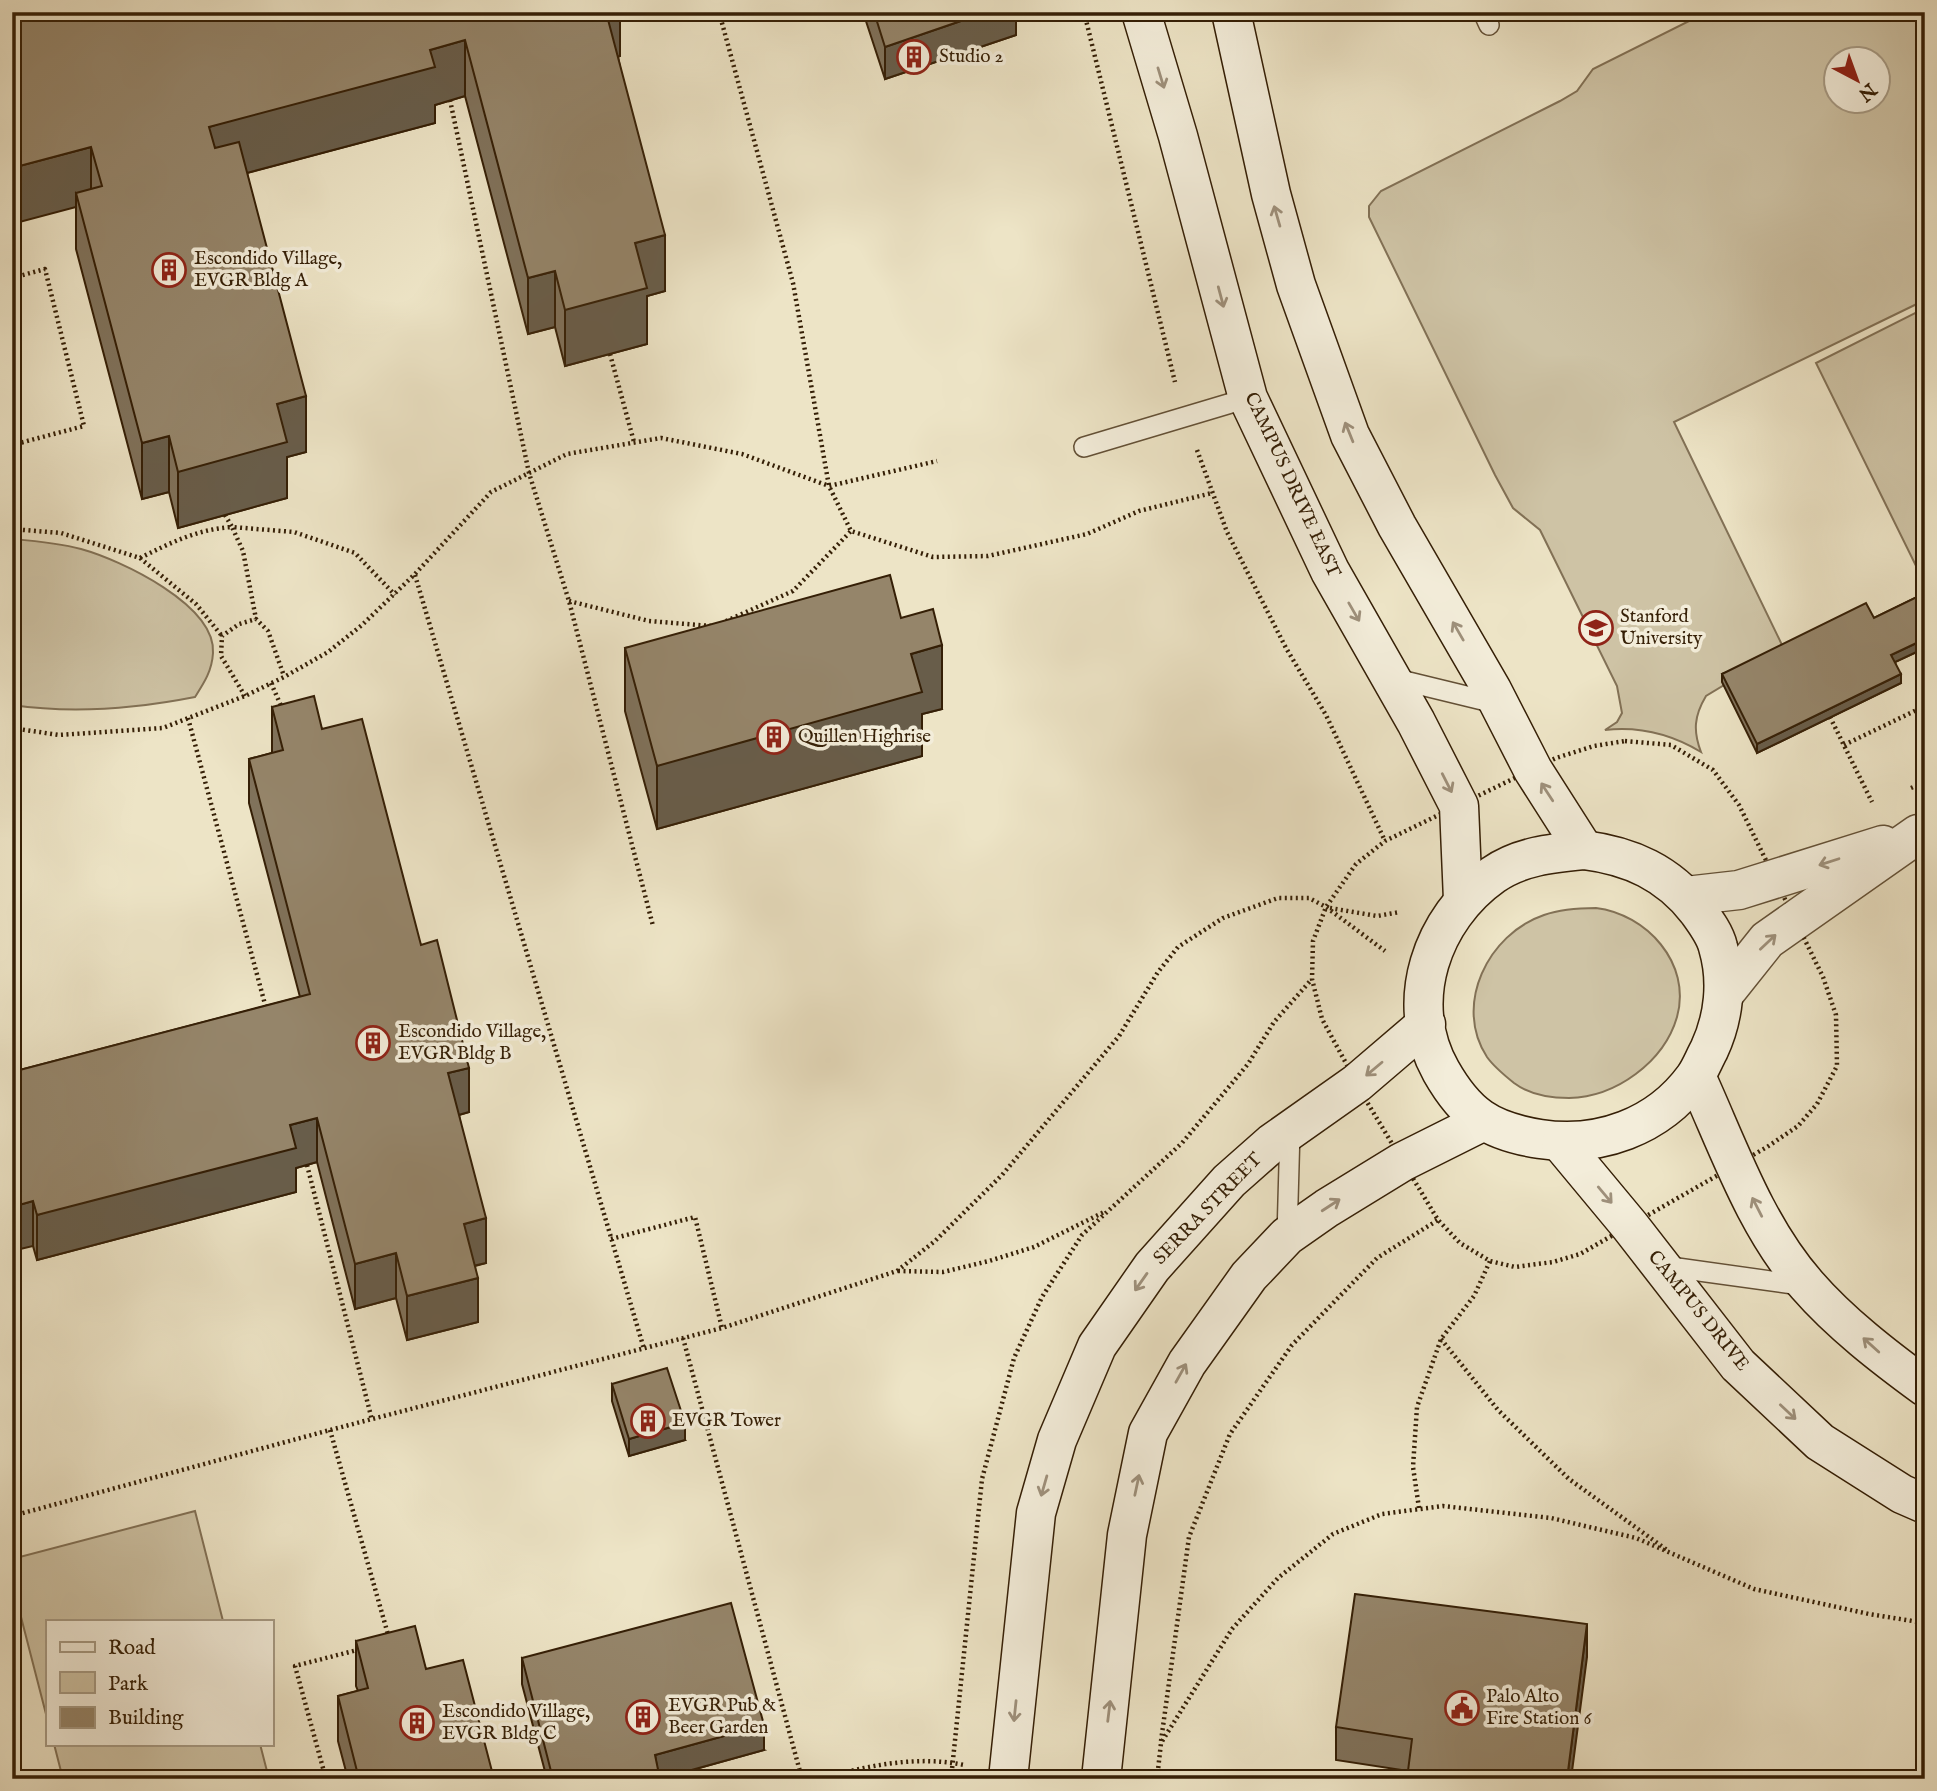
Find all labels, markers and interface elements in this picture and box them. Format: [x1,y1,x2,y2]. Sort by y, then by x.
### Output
building icon: Studio 2 [895,38,933,76]
place label: Studio 2 [939,45,1004,69]
north arrow [1822,46,1892,116]
one-way arrow [1155,66,1168,88]
text: N [1852,76,1882,106]
one-way arrow [1270,205,1283,228]
place label: Escondido Village, EVGR Bldg A [194,247,342,293]
building icon: Escondido Village, EVGR Bldg A [150,251,188,289]
one-way arrow [1215,285,1228,308]
street label: CAMPUS DRIVE EAST [1238,388,1346,582]
one-way arrow [1342,421,1355,443]
one-way arrow [1347,602,1361,622]
place label: Stanford University [1620,605,1703,651]
school or university icon: Stanford University [1577,609,1615,647]
one-way arrow [1451,622,1465,642]
building icon: Quillen Highrise [755,718,793,756]
place label: Quillen Highrise [798,725,931,749]
one-way arrow [1441,772,1455,793]
one-way arrow [1540,783,1554,803]
one-way arrow [1818,856,1840,869]
one-way arrow [1759,933,1776,950]
place label: Escondido Village, EVGR Bldg B [398,1020,546,1066]
building icon: Escondido Village, EVGR Bldg B [354,1024,392,1062]
one-way arrow [1365,1061,1383,1077]
street label: SERRA STREET [1148,1148,1268,1270]
one-way arrow [1597,1186,1612,1204]
one-way arrow [1749,1197,1763,1218]
one-way arrow [1321,1198,1340,1213]
street label: CAMPUS DRIVE [1642,1246,1754,1376]
one-way arrow [1134,1272,1148,1291]
one-way arrow [1862,1337,1880,1353]
one-way arrow [1174,1364,1188,1384]
building icon: EVGR Tower [629,1402,667,1440]
one-way arrow [1779,1404,1797,1420]
place label: EVGR Tower [672,1409,781,1433]
one-way arrow [1037,1474,1050,1496]
one-way arrow [1131,1474,1145,1497]
legend [46,1620,273,1746]
text: Road [108,1635,156,1662]
text: Park [108,1671,149,1698]
place label: Palo Alto Fire Station 6 [1486,1685,1592,1731]
public building icon: Palo Alto Fire Station 6 [1443,1689,1481,1727]
place label: EVGR Pub & Beer Garden [668,1694,776,1740]
building icon: EVGR Pub & Beer Garden [624,1698,662,1736]
one-way arrow [1008,1699,1021,1722]
place label: Escondido Village, EVGR Bldg C [442,1700,590,1746]
one-way arrow [1103,1700,1116,1723]
building icon: Escondido Village, EVGR Bldg C [398,1704,436,1742]
text: Building [108,1705,184,1732]

